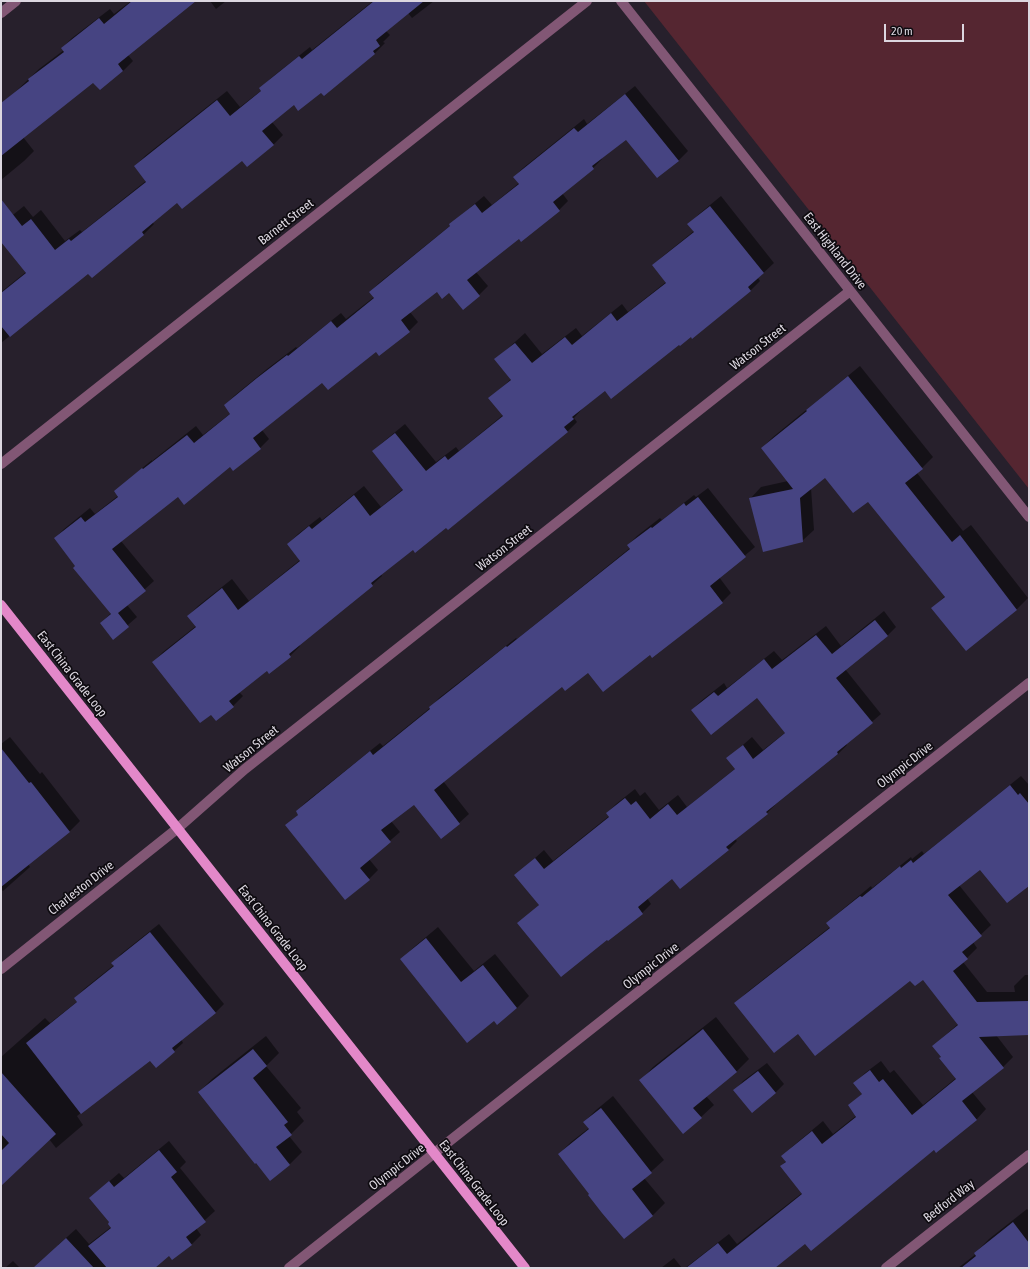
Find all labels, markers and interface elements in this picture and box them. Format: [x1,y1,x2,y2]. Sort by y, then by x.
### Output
scale bar [886,16,966,42]
text: 20 m [891,24,913,38]
street label: Barnett Street [255,196,317,248]
street label: East Highland Drive [800,210,870,292]
street label: Watson Street [727,320,789,374]
street label: Watson Street [473,521,535,575]
street label: East China Grade Loop [34,628,110,720]
street label: Watson Street [220,722,282,776]
street label: Olympic Drive [874,738,936,792]
street label: Charleston Drive [45,858,117,918]
street label: East China Grade Loop [235,882,311,974]
street label: Olympic Drive [620,939,682,993]
street label: East China Grade Loop [436,1137,512,1229]
street label: Olympic Drive [366,1140,428,1194]
street label: Bedford Way [921,1176,977,1226]

